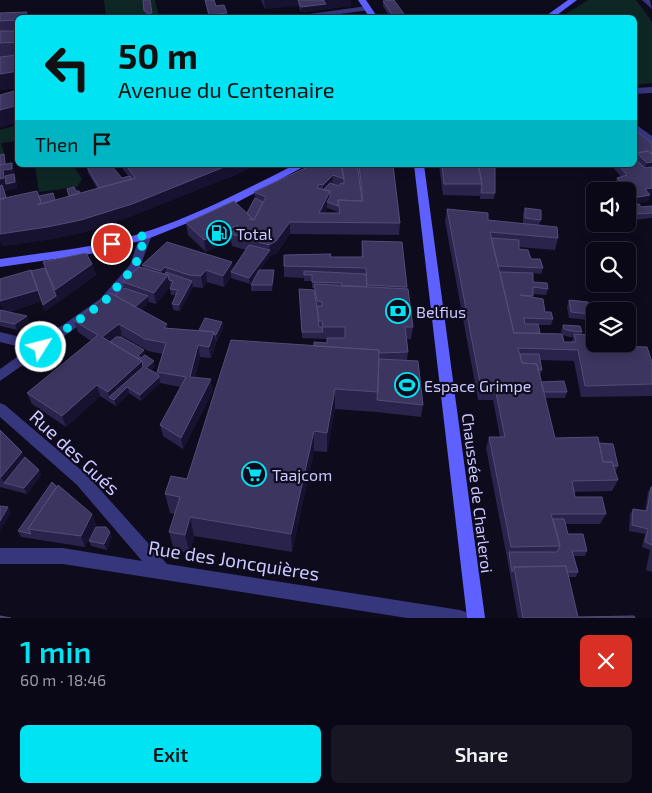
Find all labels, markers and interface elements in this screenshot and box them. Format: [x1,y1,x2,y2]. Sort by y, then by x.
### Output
text: 50 m [118,34,198,76]
icon: left [35,35,100,100]
text: Avenue du Centenaire [118,76,335,102]
icon: arrive [88,130,116,158]
text: Then [35,133,78,156]
map controls [586,182,636,352]
button: sound [586,182,636,232]
fuel station icon: Total [206,220,232,246]
pin [91,223,133,265]
place label: Total [236,224,272,243]
icon: arrive [98,230,126,258]
button: search [586,242,636,292]
bank icon: Belfius [385,298,411,324]
place label: Belfius [416,302,466,321]
button: layers [586,302,636,352]
position arrow [14,320,66,372]
sports icon: Espace Grimpe [394,372,420,398]
place label: Espace Grimpe [424,376,531,395]
street label: Rue des Gués [25,405,125,499]
street label: Chaussée de Charleroi [459,412,497,574]
supermarket icon: Taajcom [241,461,267,487]
place label: Taajcom [272,465,332,485]
street label: Rue des Joncquières [147,535,321,585]
text: 1 min [20,633,91,669]
button: close [580,635,632,687]
text: 60 m · 18:46 [20,670,106,689]
button: Exit [20,725,321,783]
button: Share [331,725,632,783]

